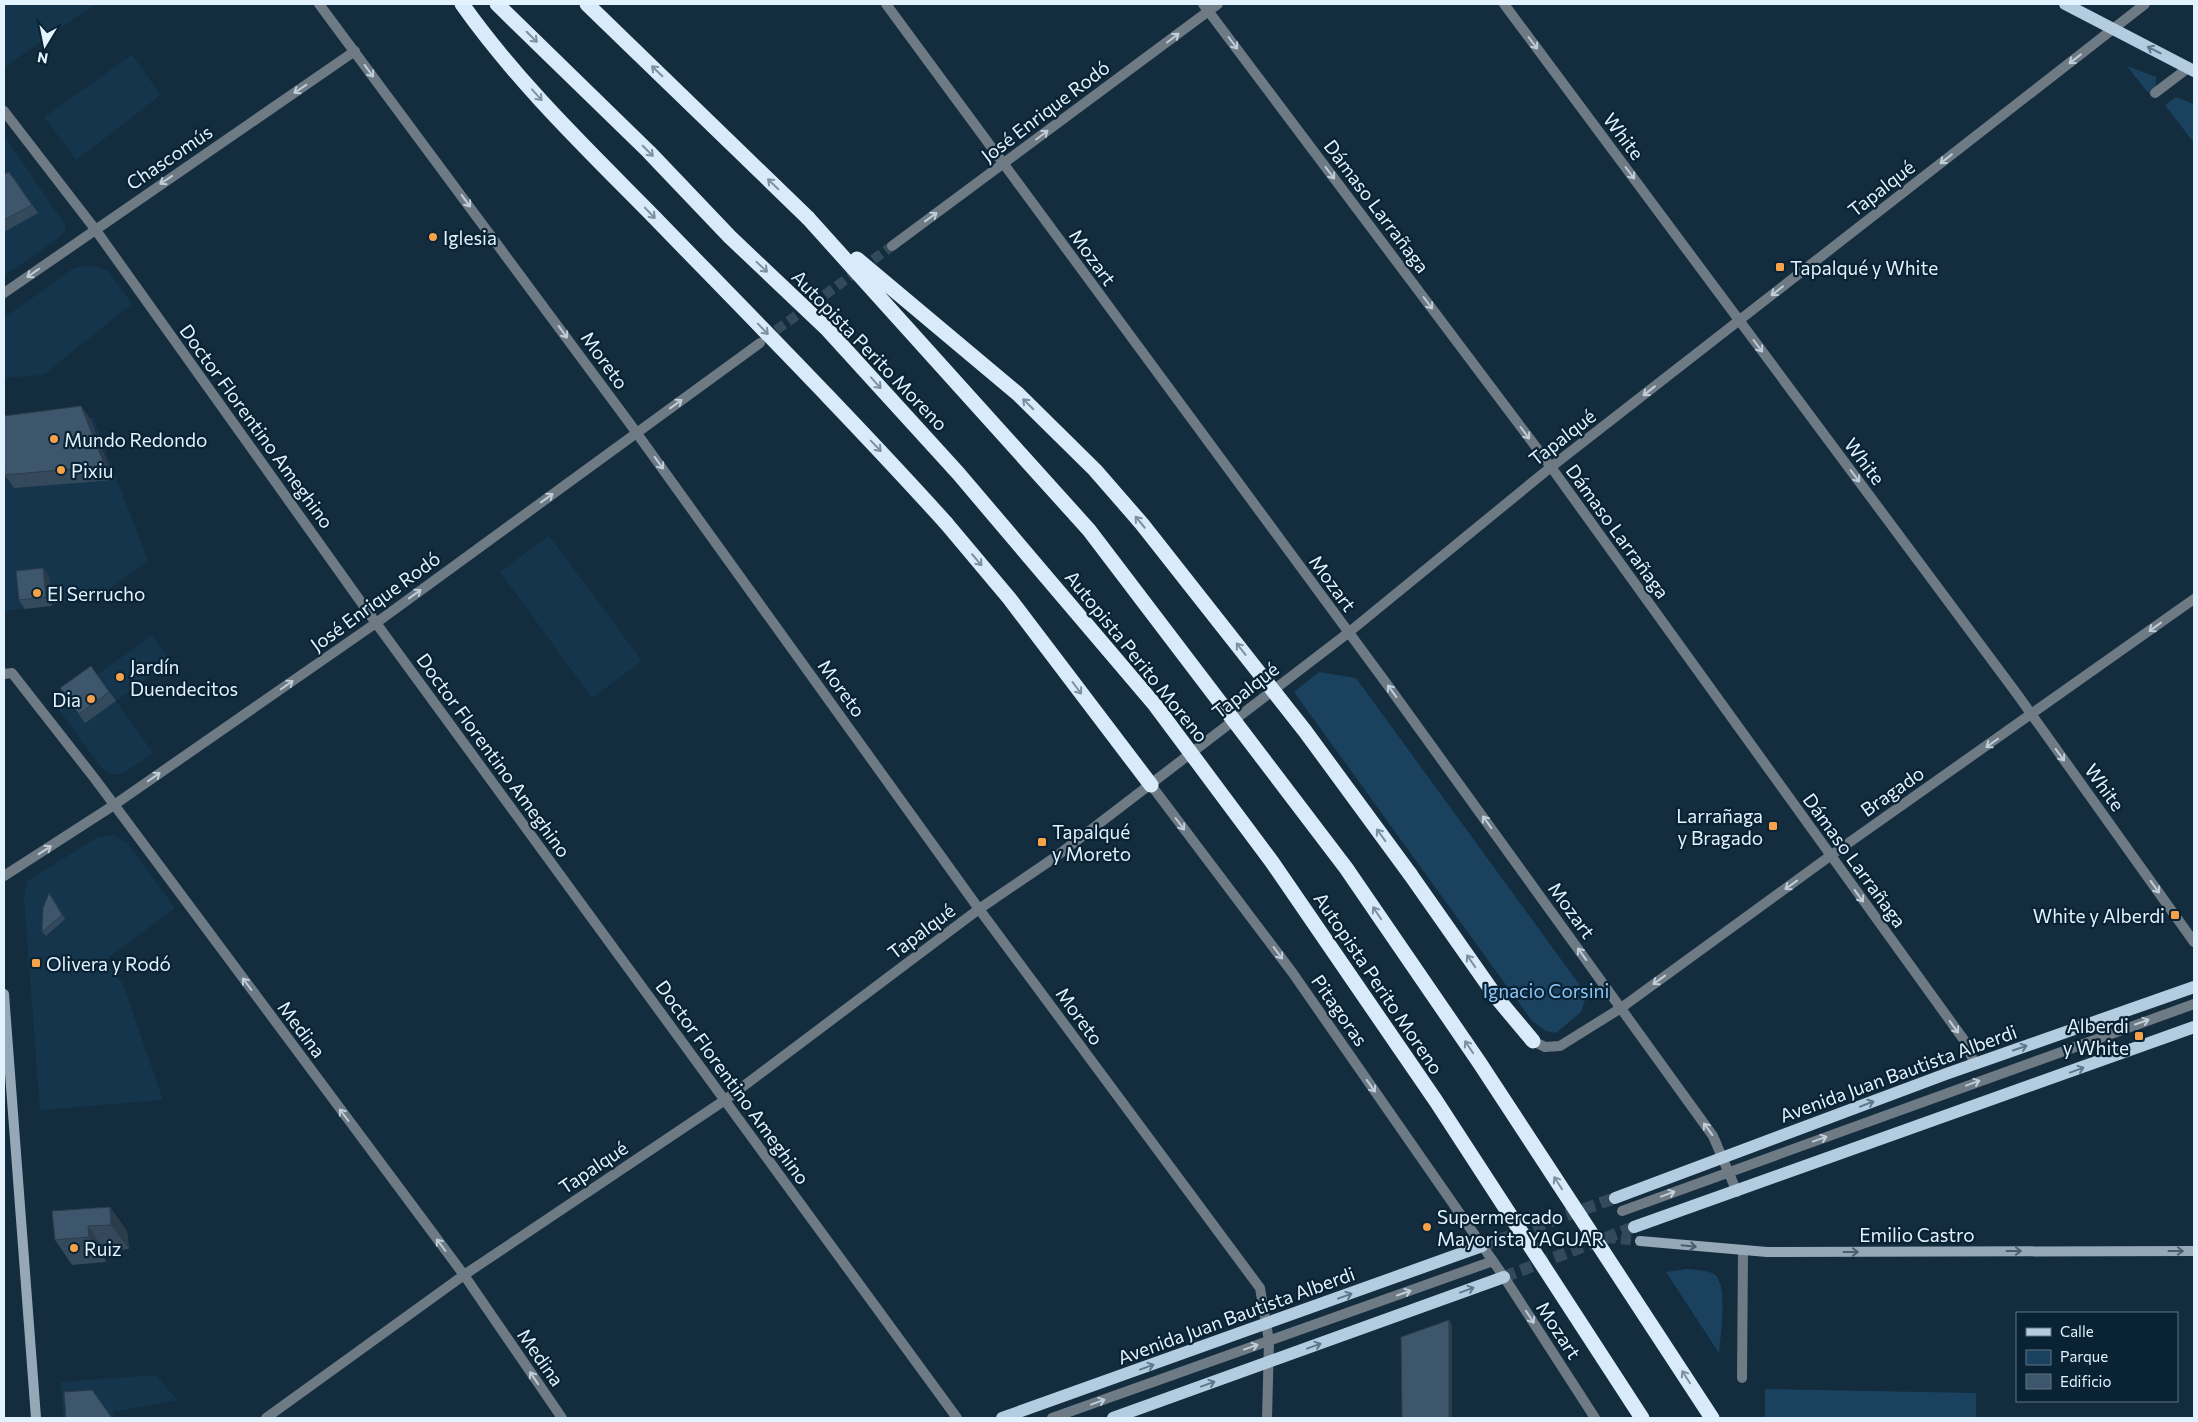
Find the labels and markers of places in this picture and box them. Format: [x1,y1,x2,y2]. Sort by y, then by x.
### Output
place label: Iglesia [443,226,497,249]
marker: Iglesia [427,231,439,243]
place label: Tapalqué y White [1790,256,1938,279]
marker: Tapalqué y White [1774,261,1786,273]
place label: Mundo Redondo [64,428,207,451]
marker: Mundo Redondo [48,433,60,445]
place label: Pixiu [71,459,113,482]
marker: Pixiu [55,464,67,476]
place label: El Serrucho [47,582,145,605]
marker: El Serrucho [31,587,43,599]
place label: Jardín Duendecitos [130,655,238,700]
marker: Jardín Duendecitos [114,671,126,683]
place label: Dia [52,688,81,711]
marker: Dia [85,693,97,705]
place label: Larrañaga y Bragado [1676,804,1763,849]
place label: Tapalqué y Moreto [1052,820,1131,865]
marker: Larrañaga y Bragado [1767,820,1779,832]
marker: Tapalqué y Moreto [1036,836,1048,848]
place label: White y Alberdi [2033,904,2165,927]
marker: White y Alberdi [2169,909,2181,921]
place label: Olivera y Rodó [46,952,171,975]
marker: Olivera y Rodó [30,957,42,969]
place label: Alberdi y White [2063,1014,2129,1059]
marker: Alberdi y White [2133,1030,2145,1042]
place label: Supermercado Mayorista YAGUAR [1437,1205,1605,1250]
marker: Supermercado Mayorista YAGUAR [1421,1221,1433,1233]
place label: Ruiz [84,1237,122,1260]
marker: Ruiz [68,1242,80,1254]

